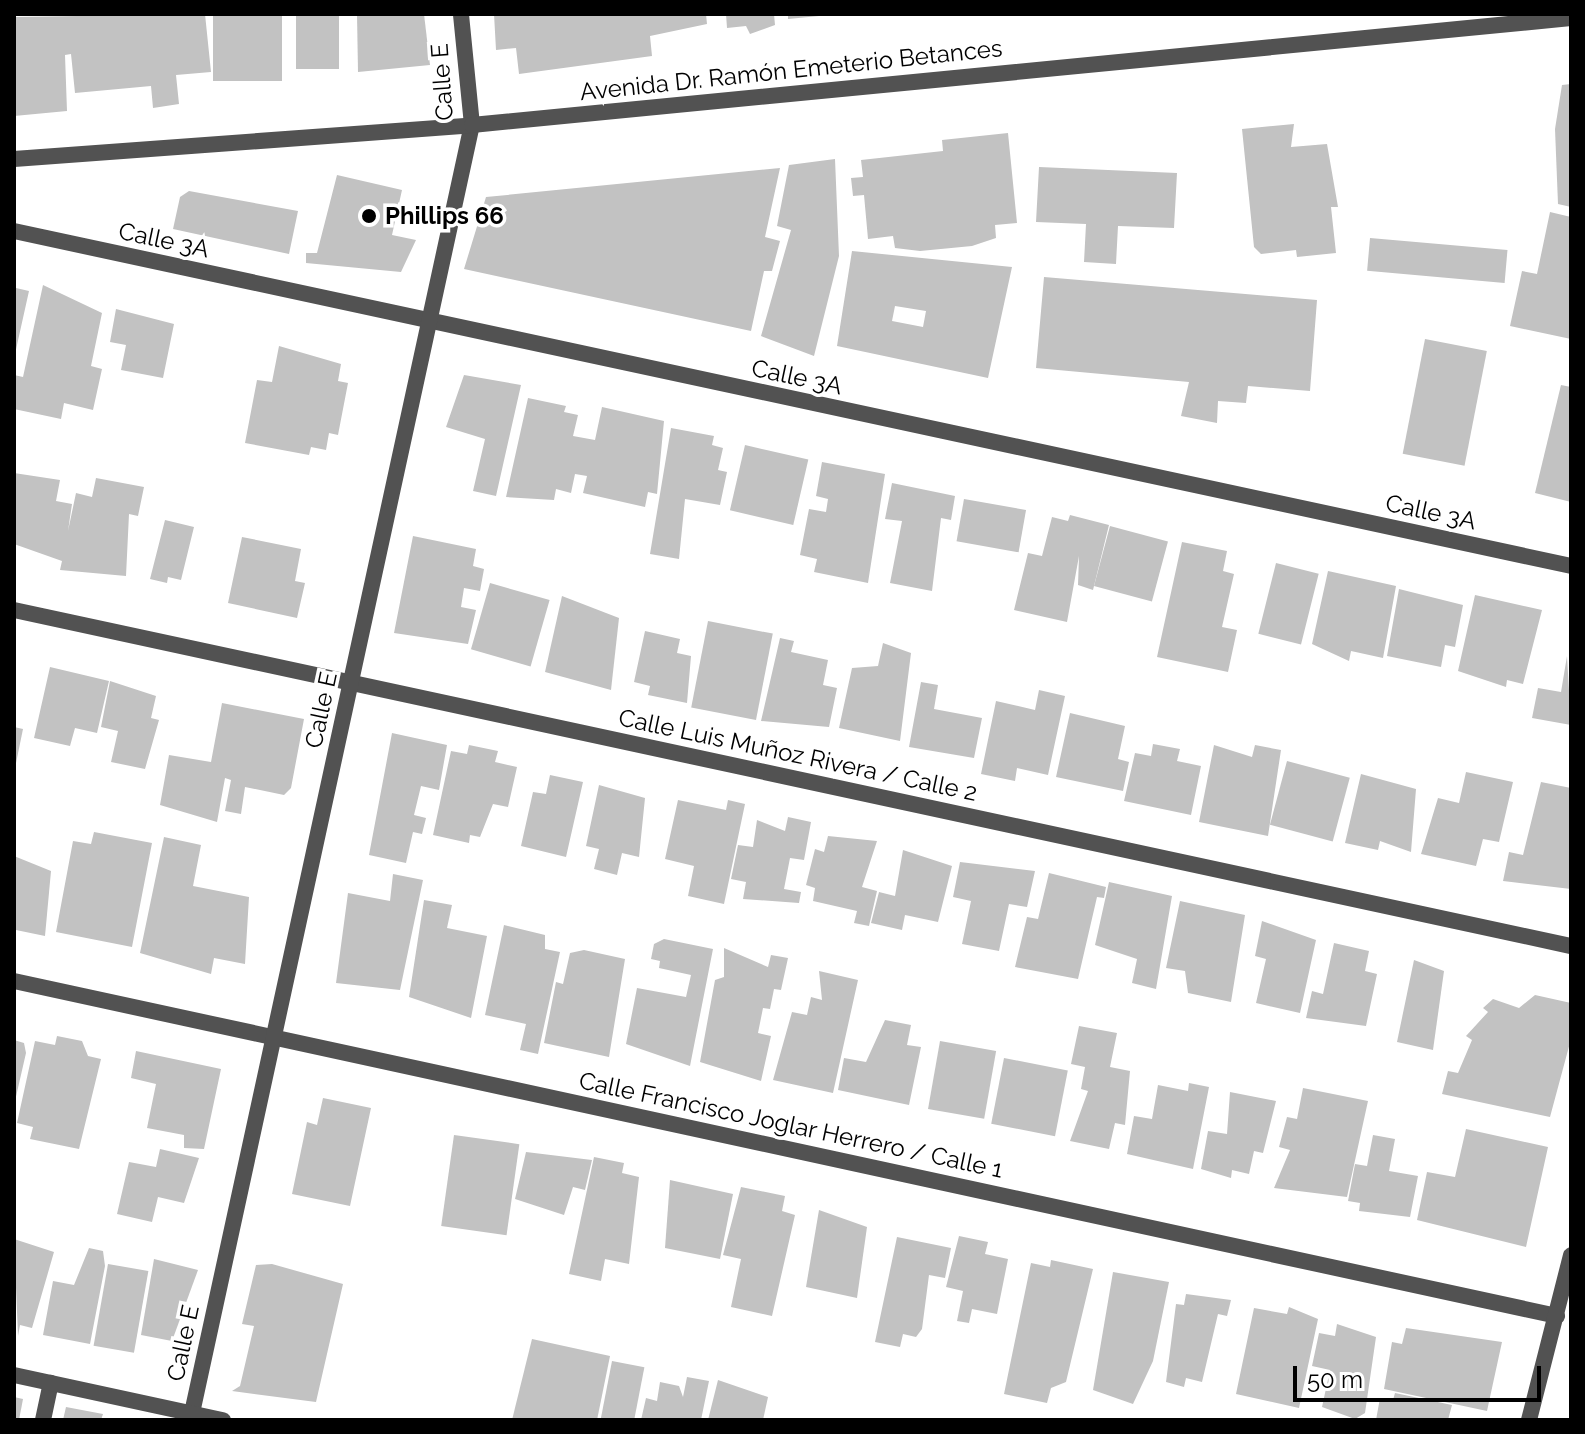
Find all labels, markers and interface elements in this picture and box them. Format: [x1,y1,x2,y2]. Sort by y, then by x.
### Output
street label: Avenida Dr. Ramón Emeterio Betances [578,33,1004,107]
street label: Calle E [425,42,459,122]
place label: Phillips 66 [385,202,504,230]
marker: Phillips 66 [360,207,378,225]
street label: Calle 3A [116,216,212,264]
street label: Calle 3A [749,353,845,401]
street label: Calle 3A [1383,488,1479,536]
street label: Calle E [299,669,343,751]
street label: Calle Luis Muñoz Rivera / Calle 2 [616,703,980,807]
street label: Calle Francisco Joglar Herrero / Calle 1 [576,1066,1006,1184]
street label: Calle E [161,1302,205,1384]
scale bar [1297,1350,1545,1400]
text: 50 m [1307,1365,1363,1394]

